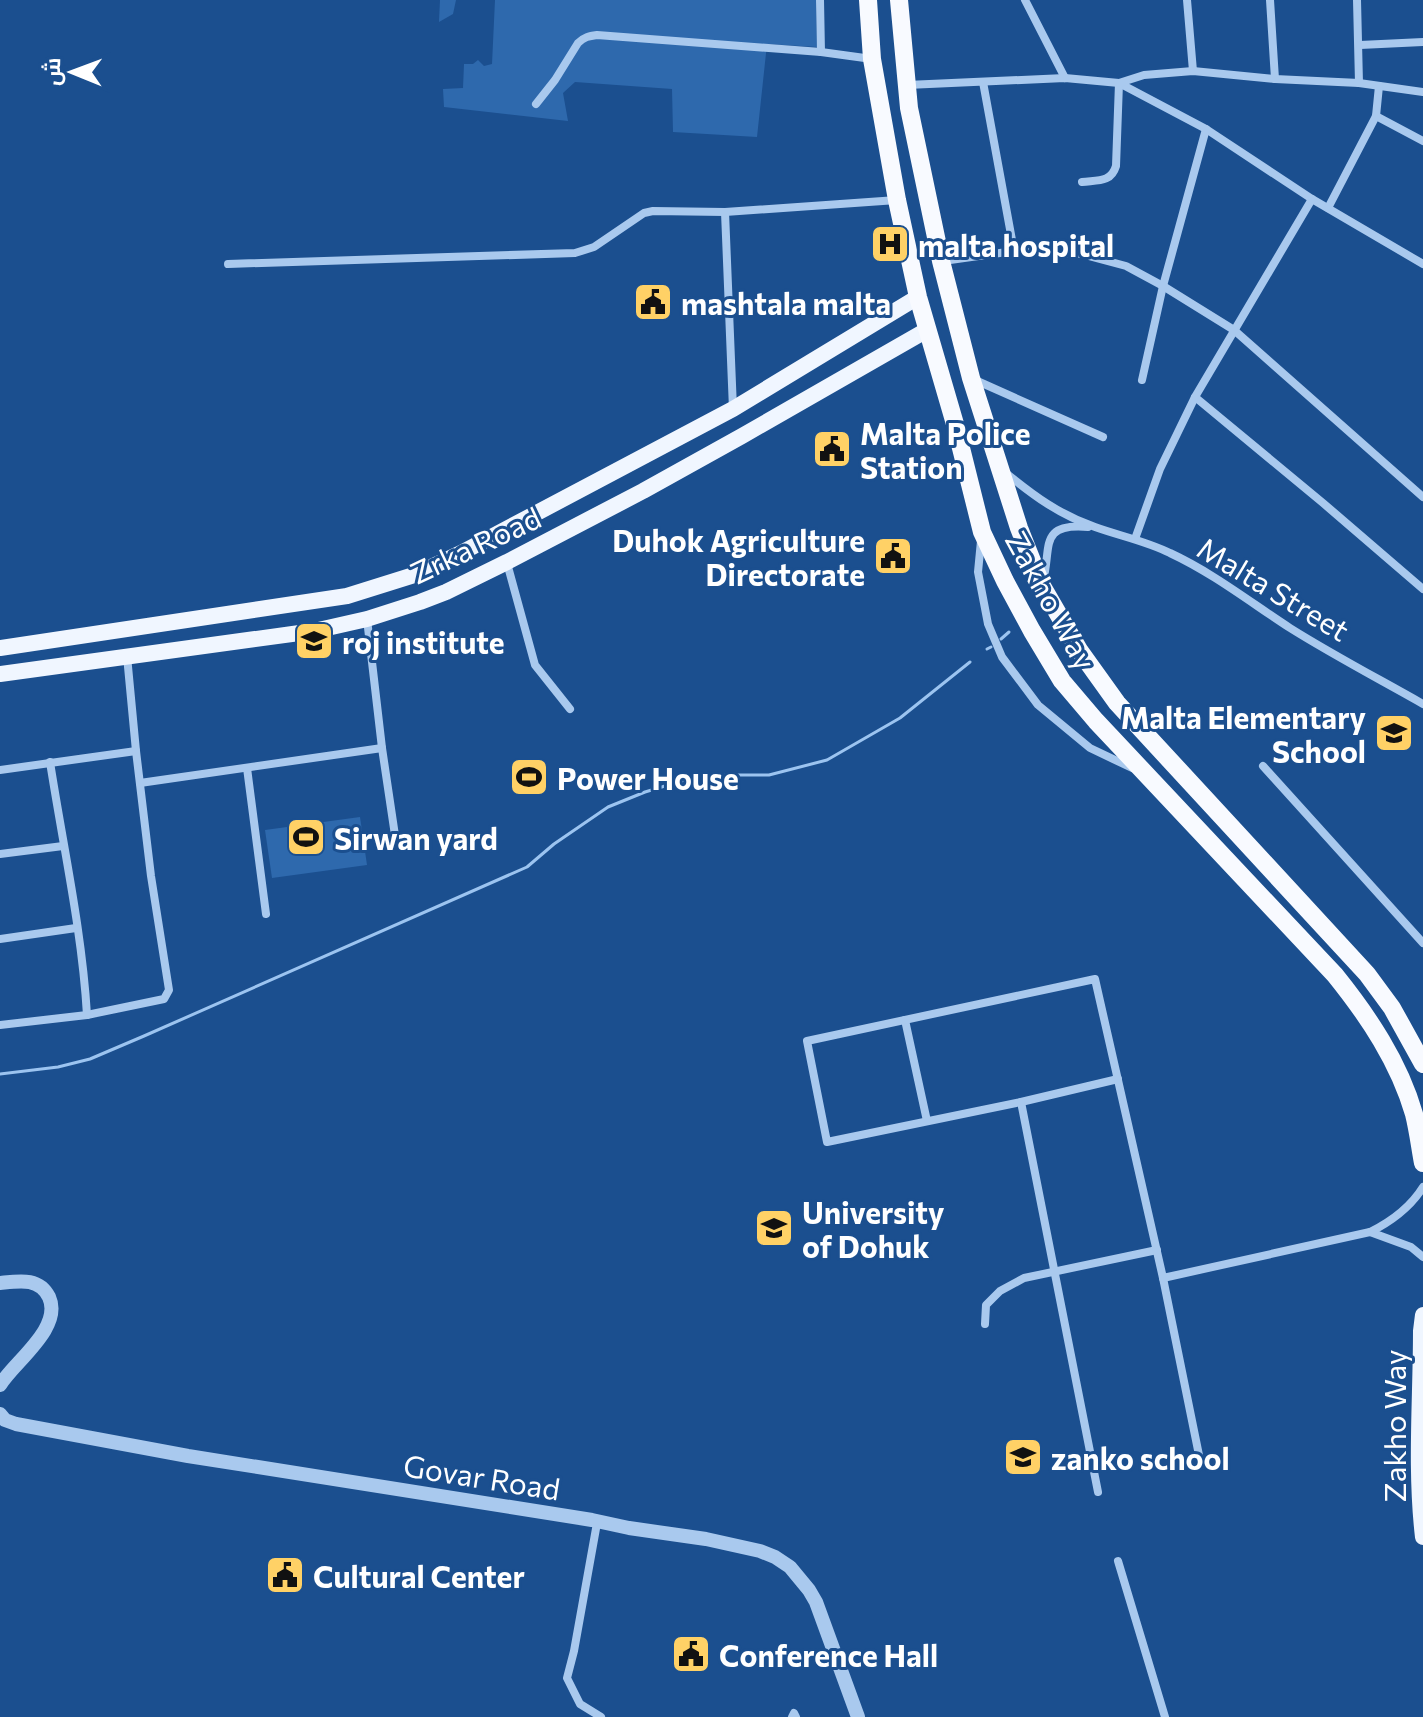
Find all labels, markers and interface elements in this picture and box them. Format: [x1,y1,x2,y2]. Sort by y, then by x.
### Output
north arrow [32,32,112,112]
text: ش [38,57,66,86]
hospital icon: malta hospital [869,223,911,265]
place label: malta hospital [918,226,1114,263]
public building icon: mashtala malta [632,281,674,323]
place label: mashtala malta [681,284,891,321]
place label: Malta Police Station [860,414,1031,485]
public building icon: Malta Police Station [811,428,853,470]
street label: Zrka Road [404,498,546,590]
place label: Duhok Agriculture Directorate [612,521,865,592]
street label: Zakho Way [999,524,1105,676]
street label: Malta Street [1191,528,1357,648]
public building icon: Duhok Agriculture Directorate [872,535,914,577]
school or university icon: roj institute [293,620,335,662]
place label: roj institute [342,623,505,660]
place label: Malta Elementary School [1121,698,1367,769]
school or university icon: Malta Elementary School [1373,712,1415,754]
sports icon: Power House [508,756,550,798]
place label: Power House [557,759,739,796]
sports icon: Sirwan yard [285,816,327,858]
place label: Sirwan yard [334,819,498,856]
place label: University of Dohuk [802,1193,945,1264]
school or university icon: University of Dohuk [753,1207,795,1249]
street label: Zakho Way [1375,1350,1412,1502]
school or university icon: zanko school [1002,1436,1044,1478]
place label: zanko school [1051,1439,1230,1476]
street label: Govar Road [401,1445,563,1507]
public building icon: Cultural Center [264,1554,306,1596]
place label: Cultural Center [313,1557,525,1594]
public building icon: Conference Hall [670,1633,712,1675]
place label: Conference Hall [719,1636,938,1673]

